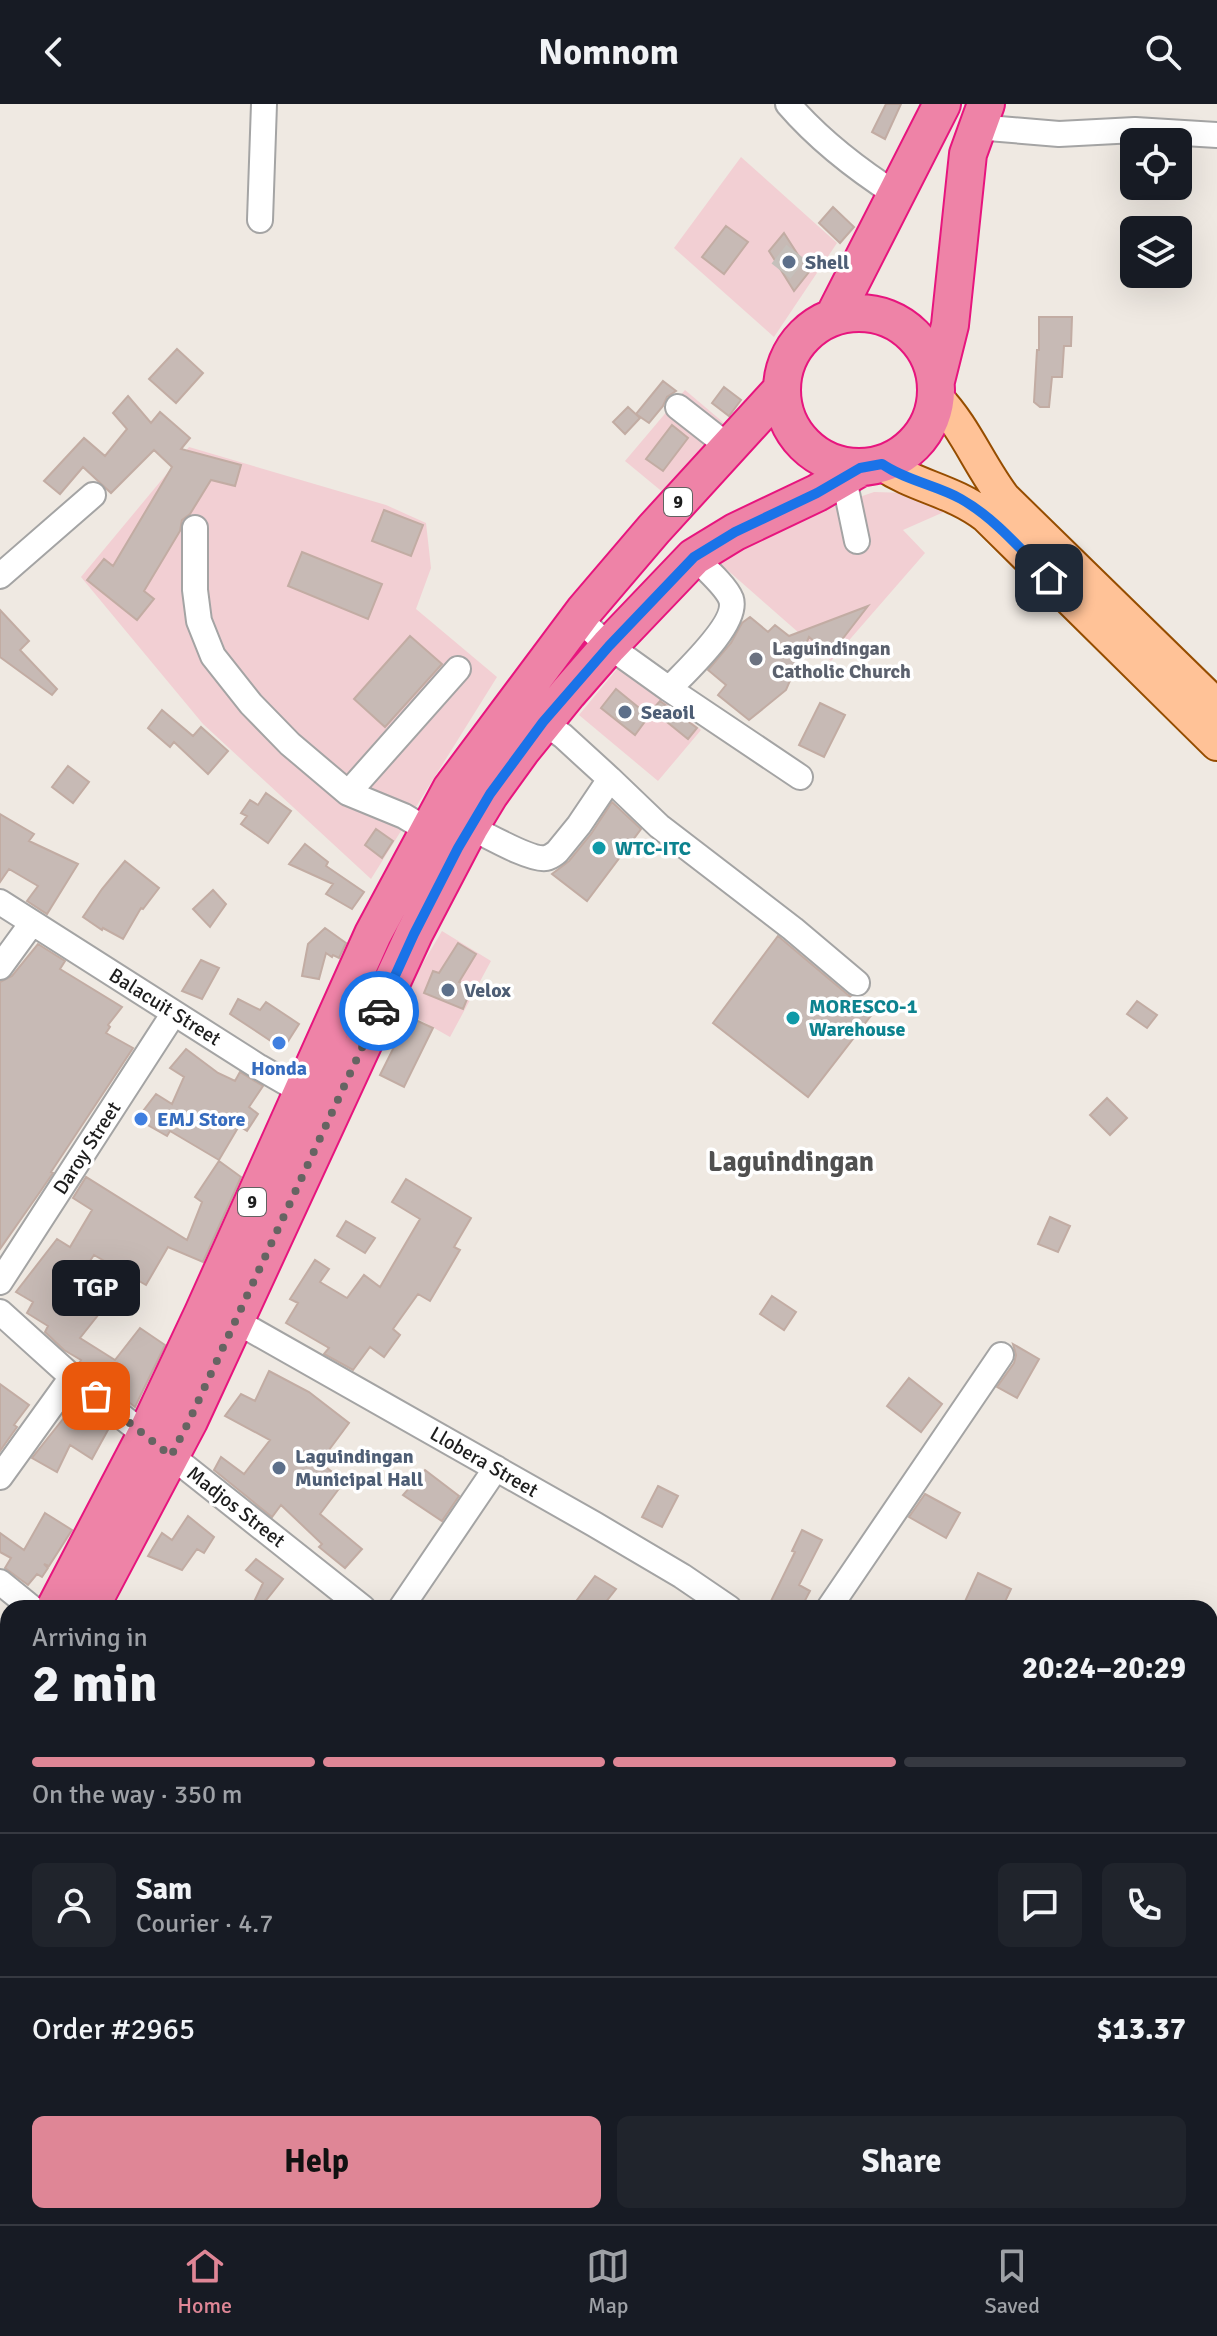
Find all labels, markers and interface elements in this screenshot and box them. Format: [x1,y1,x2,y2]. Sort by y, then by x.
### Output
icon: back [32,30,76,74]
text: Nomnom [538,30,679,75]
icon: search [1141,30,1185,74]
map controls [1120,128,1192,288]
button: locate [1120,128,1192,200]
button: layers [1120,216,1192,288]
place label: Shell [805,250,849,275]
marker: Shell [780,253,798,271]
road number: 9 [664,488,692,516]
pin [1015,544,1083,612]
icon: home [1027,556,1071,600]
place label: Laguindingan Catholic Church [772,636,911,684]
marker: Laguindingan Catholic Church [747,650,765,668]
place label: Seaoil [641,700,695,725]
marker: Seaoil [616,703,634,721]
place label: WTC-ITC [615,836,691,861]
marker: WTC-ITC [590,839,608,857]
street label: Balacuit Street [104,963,226,1051]
courier [339,971,419,1051]
place label: Velox [464,978,511,1003]
marker: Velox [439,981,457,999]
icon: car [357,989,401,1033]
place label: MORESCO-1 Warehouse [809,994,918,1042]
marker: MORESCO-1 Warehouse [784,1009,802,1027]
marker: Honda [270,1034,288,1052]
place label: Honda [251,1056,307,1081]
street label: Daroy Street [48,1097,126,1199]
place label: EMJ Store [157,1107,246,1132]
marker: EMJ Store [132,1110,150,1128]
district label: Laguindingan [708,1145,874,1179]
road number: 9 [238,1188,266,1216]
callout: TGP [52,1260,140,1316]
text: TGP [73,1272,119,1304]
pin [62,1362,130,1430]
icon: bag [74,1374,118,1418]
street label: Llobera Street [425,1421,543,1503]
place label: Laguindingan Municipal Hall [295,1444,423,1492]
marker: Laguindingan Municipal Hall [270,1459,288,1477]
street label: Madjos Street [182,1461,290,1553]
text: Arriving in [32,1622,148,1654]
text: 20:24–20:29 [1022,1650,1186,1687]
text: 2 min [32,1652,158,1716]
text: On the way · 350 m [32,1779,242,1811]
button: person [32,1863,116,1947]
button: chat [998,1863,1082,1947]
button: phone [1102,1863,1186,1947]
text: Sam [136,1871,192,1908]
text: Courier · 4.7 [136,1908,273,1940]
text: Order #2965 [32,2011,195,2048]
text: $13.37 [1096,2011,1186,2048]
button: Help [32,2116,601,2208]
button: Share [617,2116,1186,2208]
tab: Home [177,2244,232,2319]
tab: Map [586,2244,630,2319]
tab: Saved [984,2244,1040,2319]

